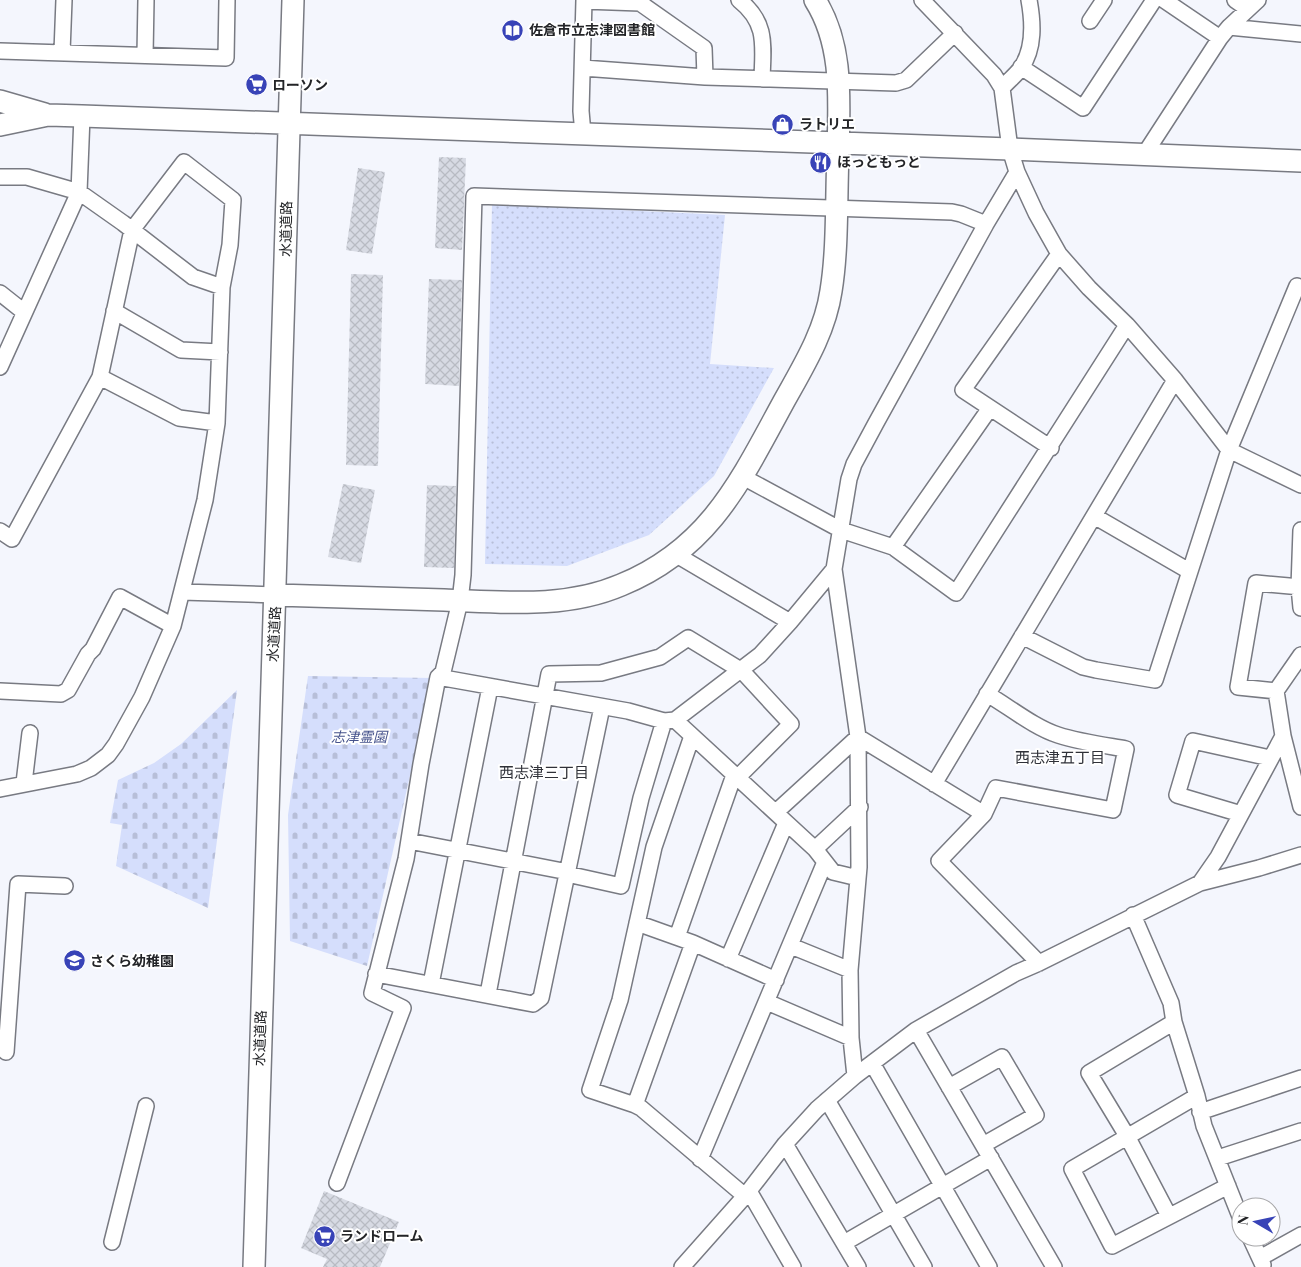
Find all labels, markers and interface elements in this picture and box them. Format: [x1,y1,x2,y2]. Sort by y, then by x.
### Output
library icon: 佐倉市立志津図書館 [501,18,525,42]
place label: 佐倉市立志津図書館 [529,20,655,39]
supermarket icon: ローソン [244,73,268,97]
place label: ローソン [272,75,328,94]
shop icon: ラトリエ [771,112,795,136]
place label: ラトリエ [799,114,855,133]
restaurant icon: ほっともっと [809,150,833,174]
place label: ほっともっと [837,152,921,171]
street label: 水道道路 [276,201,295,257]
street label: 水道道路 [263,606,284,662]
park label: 志津霊園 [331,727,389,746]
district label: 西志津五丁目 [1015,747,1105,767]
district label: 西志津三丁目 [499,762,589,782]
school or university icon: さくら幼稚園 [62,949,86,973]
place label: さくら幼稚園 [90,951,174,970]
street label: 水道道路 [249,1010,270,1066]
north arrow [1231,1197,1281,1247]
text: N [1232,1213,1253,1226]
supermarket icon: ランドローム [312,1224,336,1248]
place label: ランドローム [340,1226,424,1245]

